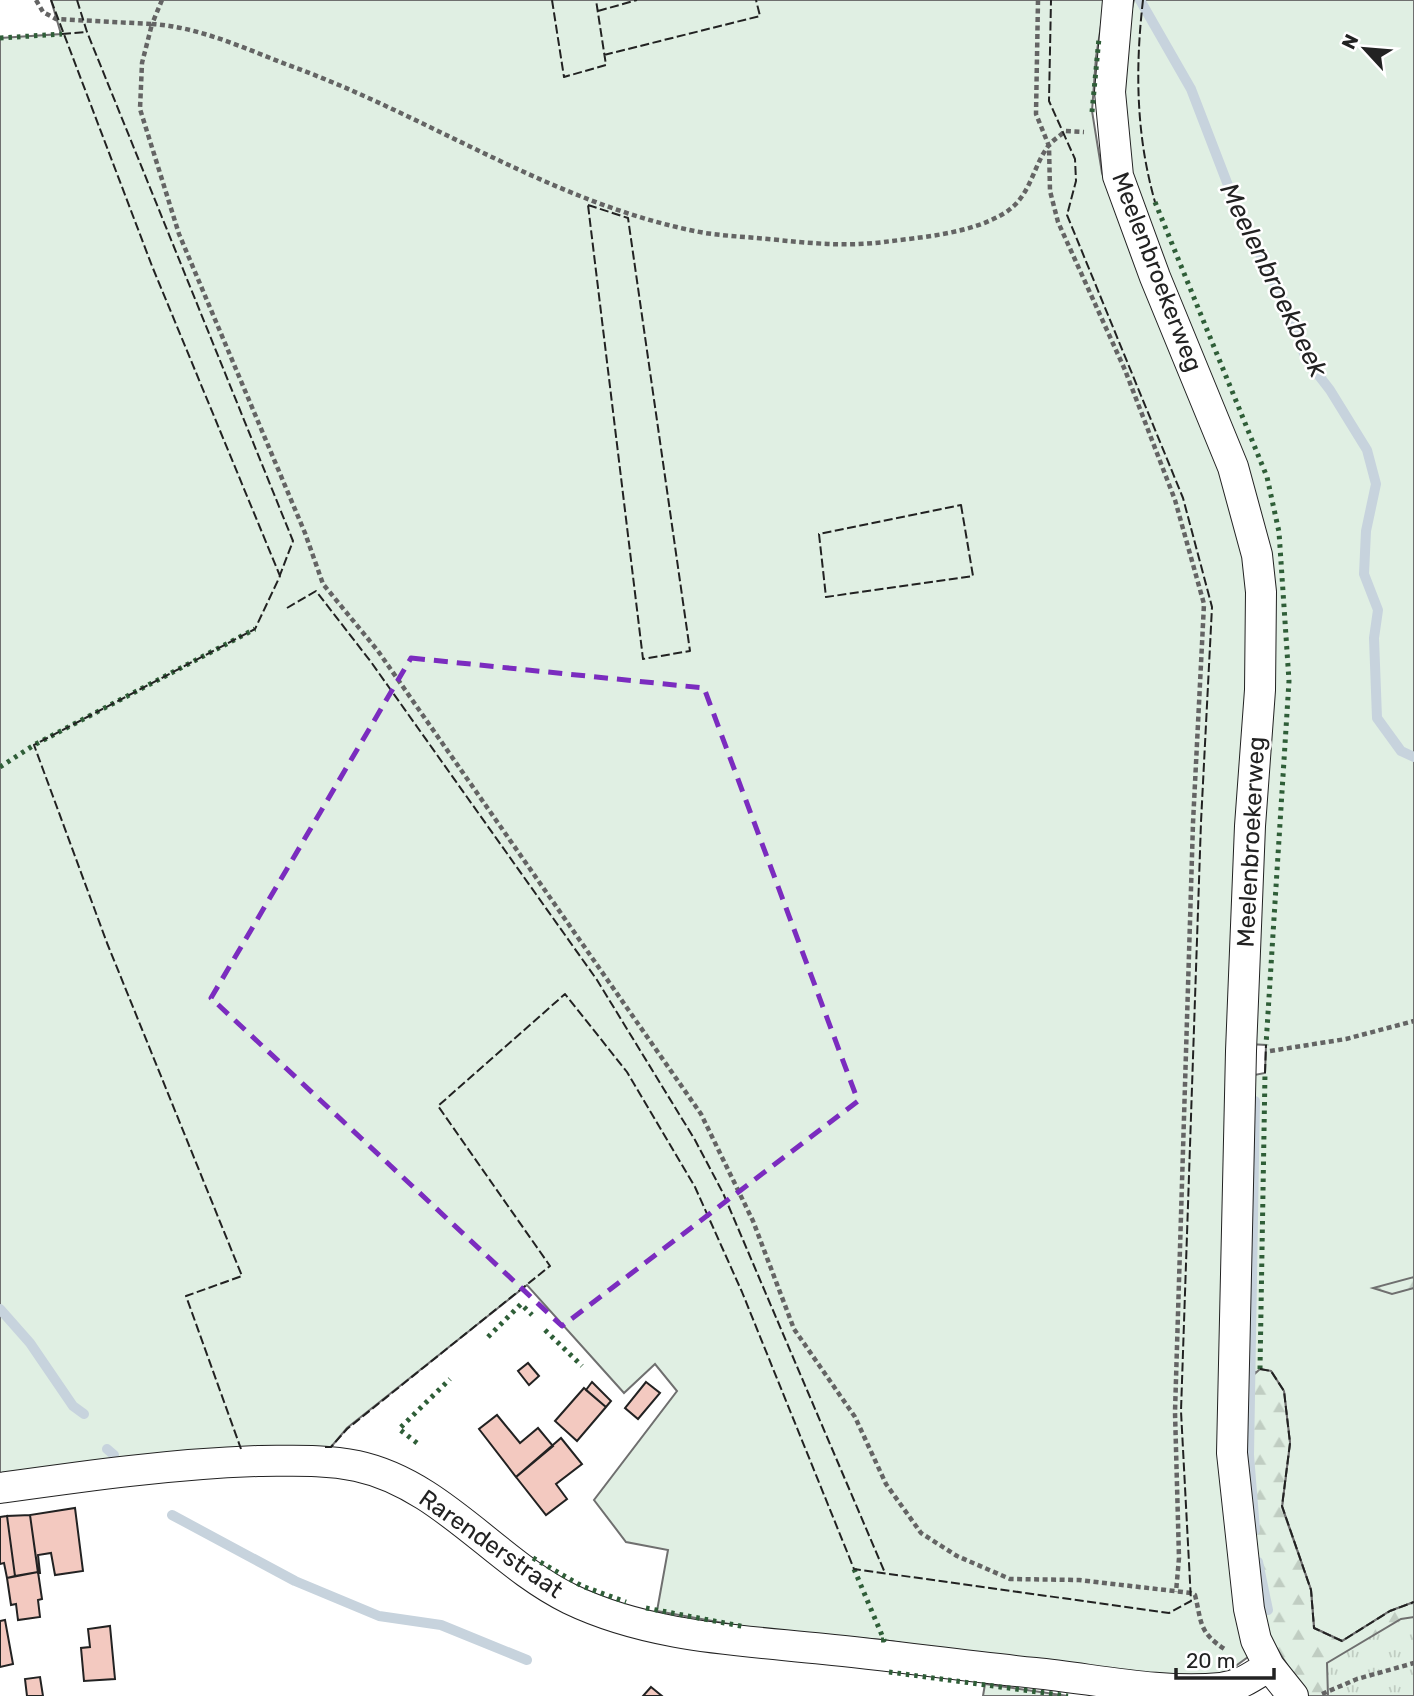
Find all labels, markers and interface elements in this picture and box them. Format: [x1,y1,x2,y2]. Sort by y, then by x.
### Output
north arrow [1330,14,1400,84]
text: N [1337,31,1364,53]
street label: Meelenbroekerweg [1106,168,1208,376]
water label: Meelenbroekbeek [1213,178,1334,383]
street label: Meelenbroekerweg [1231,736,1271,948]
street label: Rarenderstraat [414,1484,568,1604]
scale bar [1176,1636,1274,1680]
text: 20 m [1186,1648,1235,1673]

